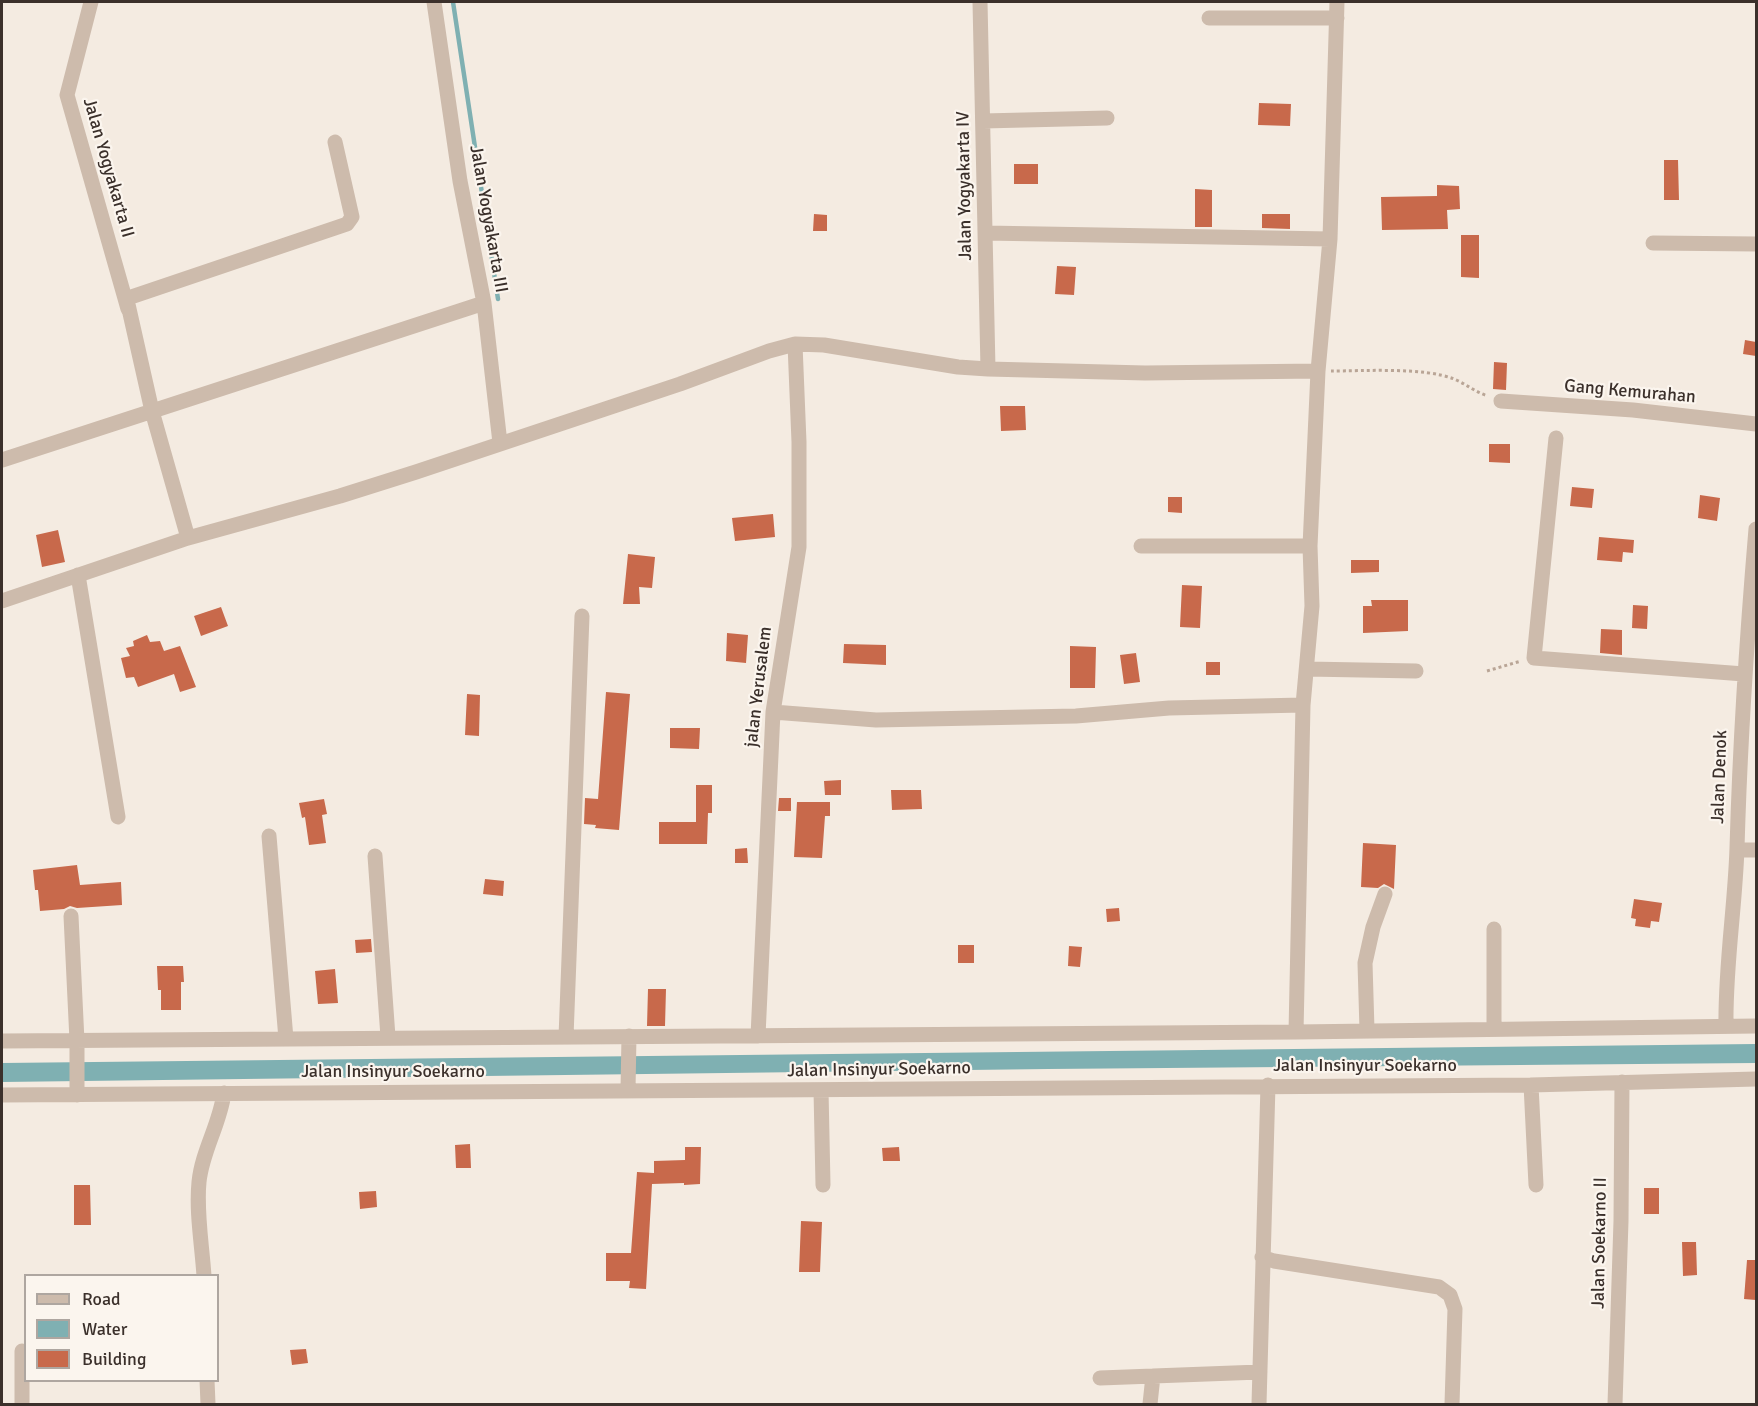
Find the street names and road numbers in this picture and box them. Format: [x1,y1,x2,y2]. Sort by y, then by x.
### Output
street label: Jalan Yogyakarta II [78,96,138,240]
street label: Jalan Yogyakarta IV [953,111,977,261]
street label: Jalan Yogyakarta III [464,144,512,294]
street label: Gang Kemurahan [1563,375,1697,409]
street label: jalan Yerusalem [741,625,777,749]
street label: Jalan Denok [1708,730,1732,824]
street label: Jalan Insinyur Soekarno [1273,1055,1457,1077]
street label: Jalan Insinyur Soekarno [787,1058,971,1082]
street label: Jalan Insinyur Soekarno [301,1061,485,1083]
street label: Jalan Soekarno II [1588,1177,1612,1309]

